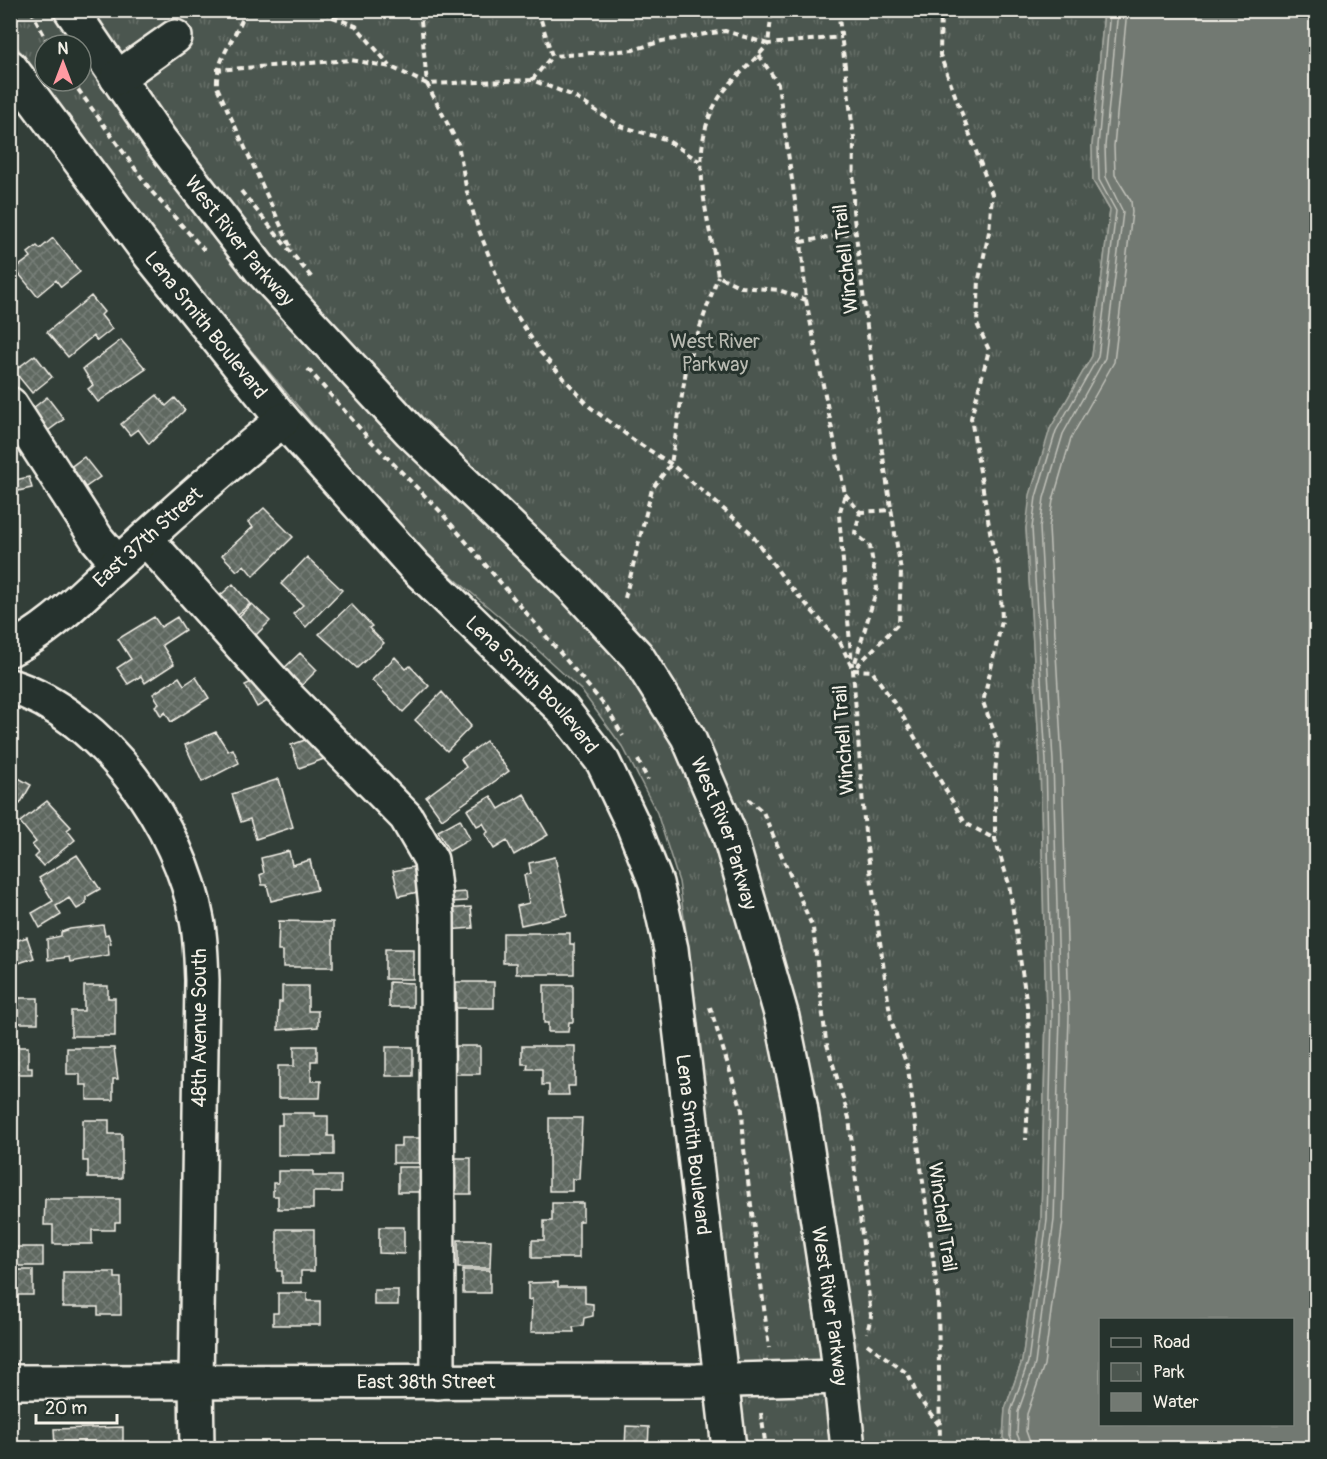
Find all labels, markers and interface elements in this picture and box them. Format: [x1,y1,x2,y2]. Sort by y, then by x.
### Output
north arrow [33,33,93,93]
text: N [58,39,69,59]
street label: West River Parkway [179,171,300,312]
street label: Winchell Trail [827,203,864,315]
street label: Lena Smith Boulevard [139,246,273,404]
park label: West River Parkway [670,329,760,377]
street label: East 37th Street [88,481,208,593]
street label: Lena Smith Boulevard [460,610,604,759]
street label: Winchell Trail [827,684,860,796]
street label: West River Parkway [685,753,762,913]
street label: 48th Avenue South [187,948,212,1108]
street label: Lena Smith Boulevard [670,1053,716,1237]
street label: Winchell Trail [922,1161,963,1273]
street label: West River Parkway [806,1225,853,1387]
legend [1099,1318,1294,1426]
text: Road [1153,1331,1190,1354]
text: Park [1153,1361,1185,1384]
street label: East 38th Street [357,1369,496,1394]
scale bar [36,1387,117,1425]
text: Water [1153,1391,1199,1414]
text: 20 m [45,1397,87,1420]

